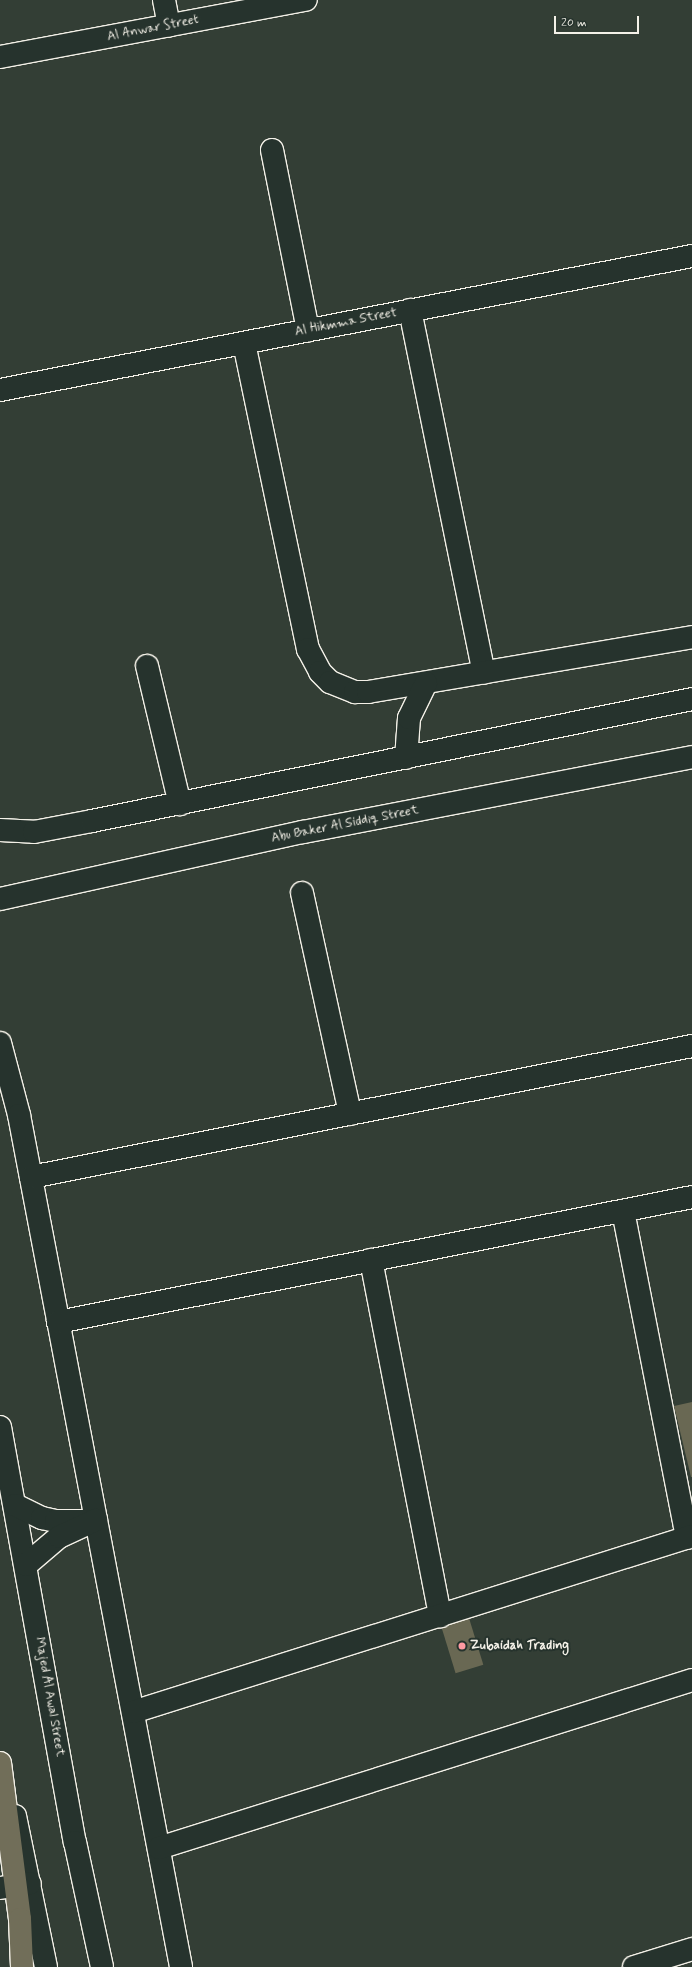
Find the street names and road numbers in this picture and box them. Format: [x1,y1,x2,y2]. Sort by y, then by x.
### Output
street label: Al Anwar Street [106,13,200,45]
street label: Al Hikmma Street [293,305,399,341]
street label: Abu Baker Al Siddiq Street [270,803,420,847]
street label: Majed Al Awal Street [31,1635,67,1759]

